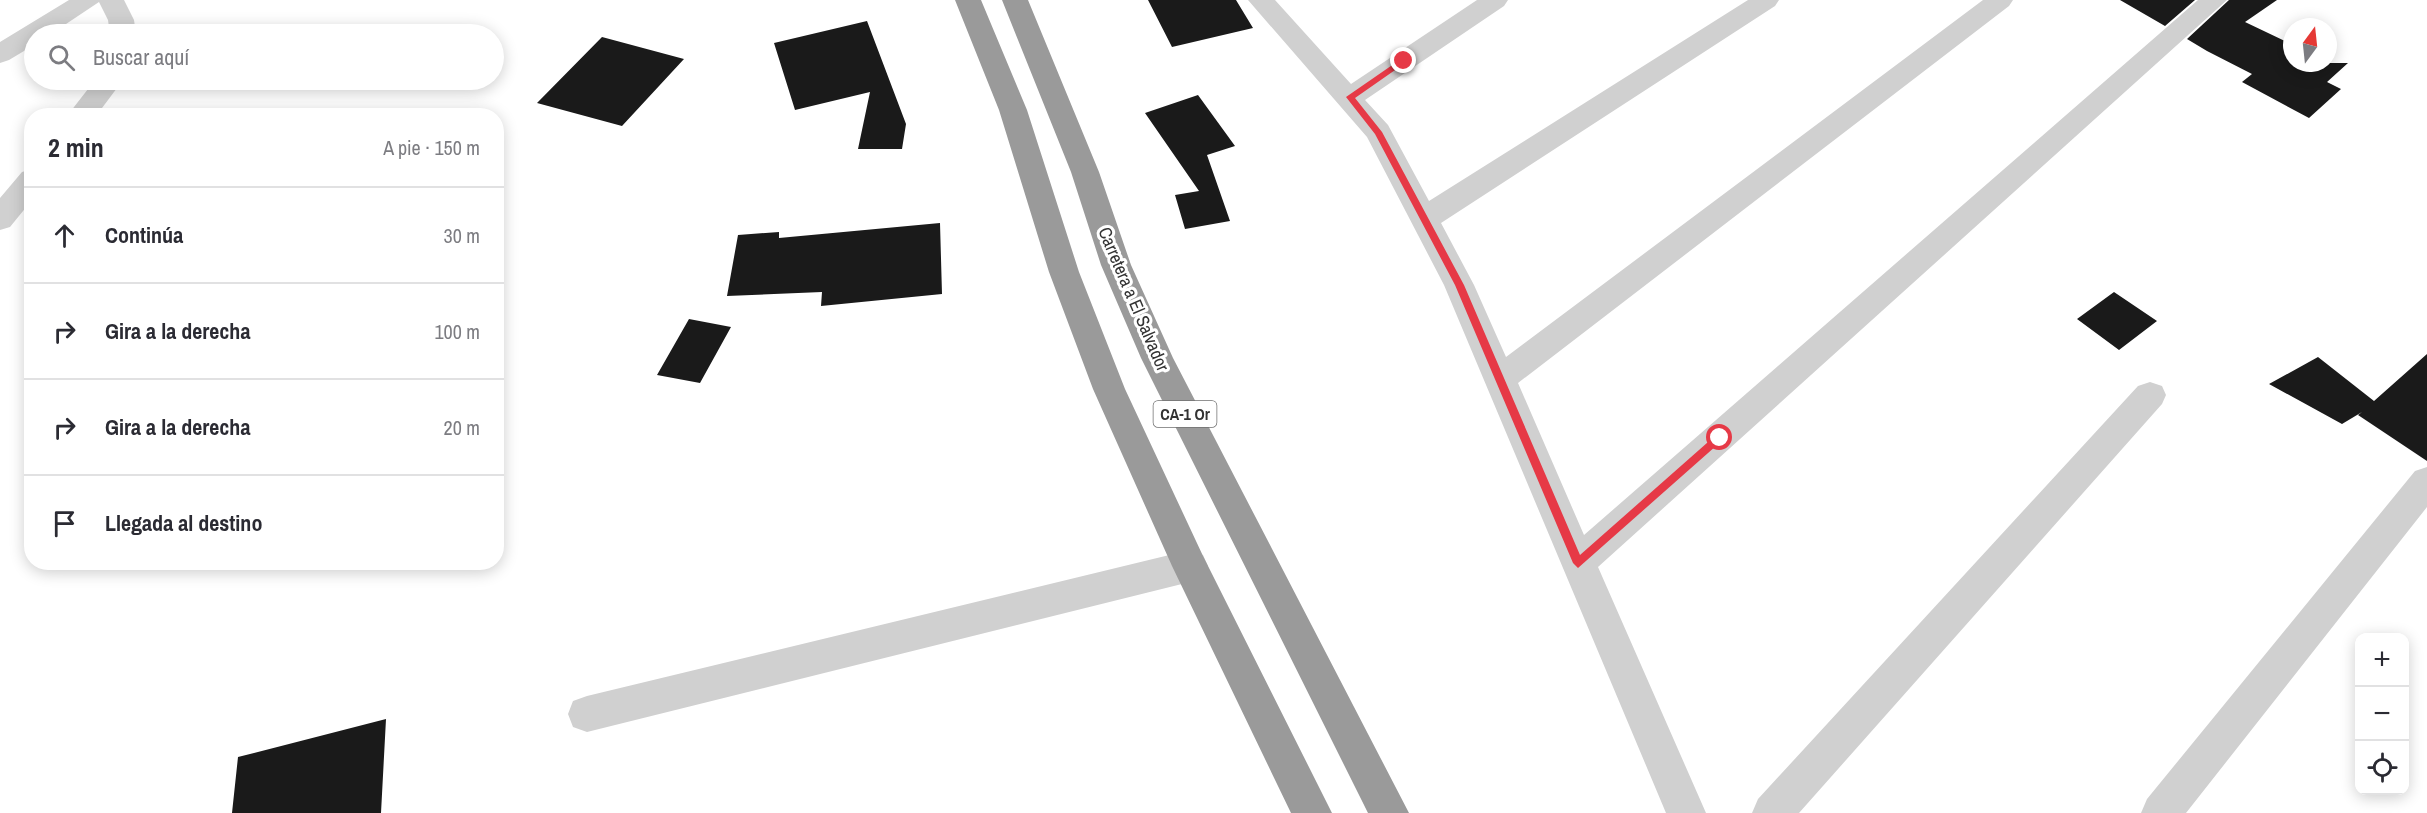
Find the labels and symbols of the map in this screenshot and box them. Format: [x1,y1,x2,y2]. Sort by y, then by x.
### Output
north arrow [2283,18,2337,72]
route end [1390,47,1416,73]
street label: Carretera a El Salvador [1092,223,1176,375]
road number: CA-1 Or [1154,401,1216,427]
route start [1706,424,1732,450]

